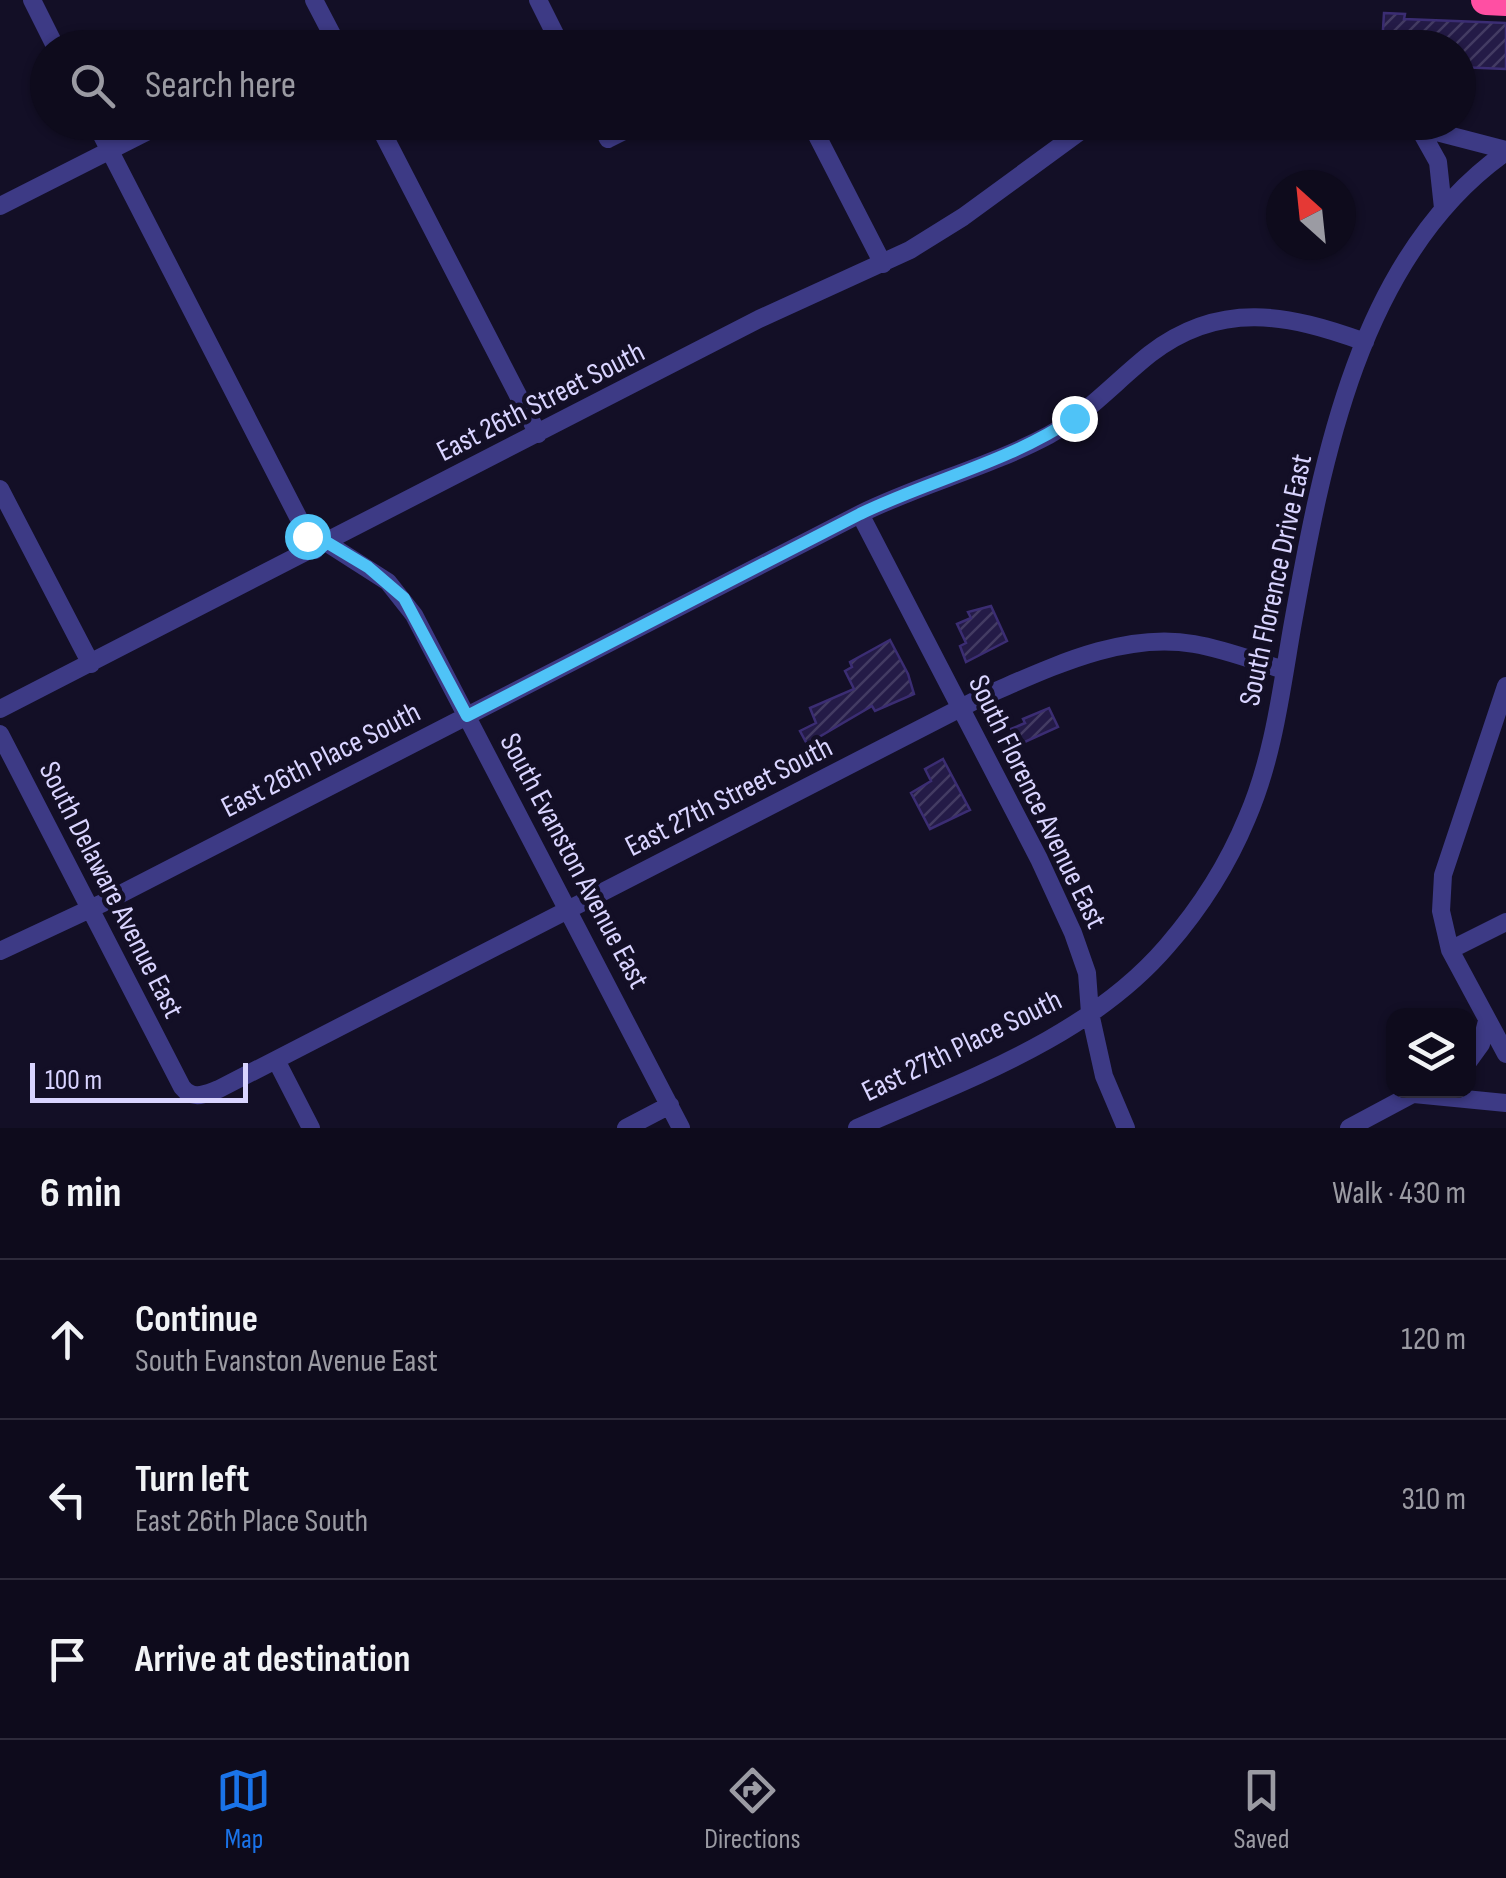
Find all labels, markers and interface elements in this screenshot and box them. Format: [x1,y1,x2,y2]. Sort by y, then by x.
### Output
search box [30,30,1476,140]
icon: search [65,58,120,113]
text: Search here [145,63,296,108]
north arrow [1266,170,1356,260]
street label: East 26th Street South [431,334,651,470]
route end [1052,396,1098,442]
street label: South Florence Drive East [1232,451,1320,709]
route start [285,514,331,560]
street label: South Florence Avenue East [960,670,1114,934]
street label: East 26th Place South [215,694,427,826]
street label: South Evanston Avenue East [492,727,656,995]
street label: East 27th Street South [619,729,839,865]
street label: South Delaware Avenue East [31,756,191,1024]
street label: East 27th Place South [856,982,1068,1110]
map controls [1386,1008,1476,1098]
button: layers [1386,1008,1476,1098]
scale bar [30,1058,248,1102]
text: 100 m [45,1064,102,1097]
text: 6 min [40,1168,121,1219]
text: Walk · 430 m [1332,1174,1466,1213]
text: Continue [135,1297,258,1342]
icon: ahead [40,1312,95,1367]
text: 120 m [1401,1320,1466,1359]
text: South Evanston Avenue East [135,1342,438,1381]
text: Turn left [135,1457,249,1502]
icon: left [40,1472,95,1527]
text: 310 m [1401,1480,1466,1519]
text: East 26th Place South [135,1502,368,1541]
icon: arrive [40,1632,95,1687]
text: Arrive at destination [135,1637,410,1682]
tab: Map [216,1763,271,1856]
tab: Directions [704,1763,801,1856]
tab: Saved [1233,1763,1290,1856]

